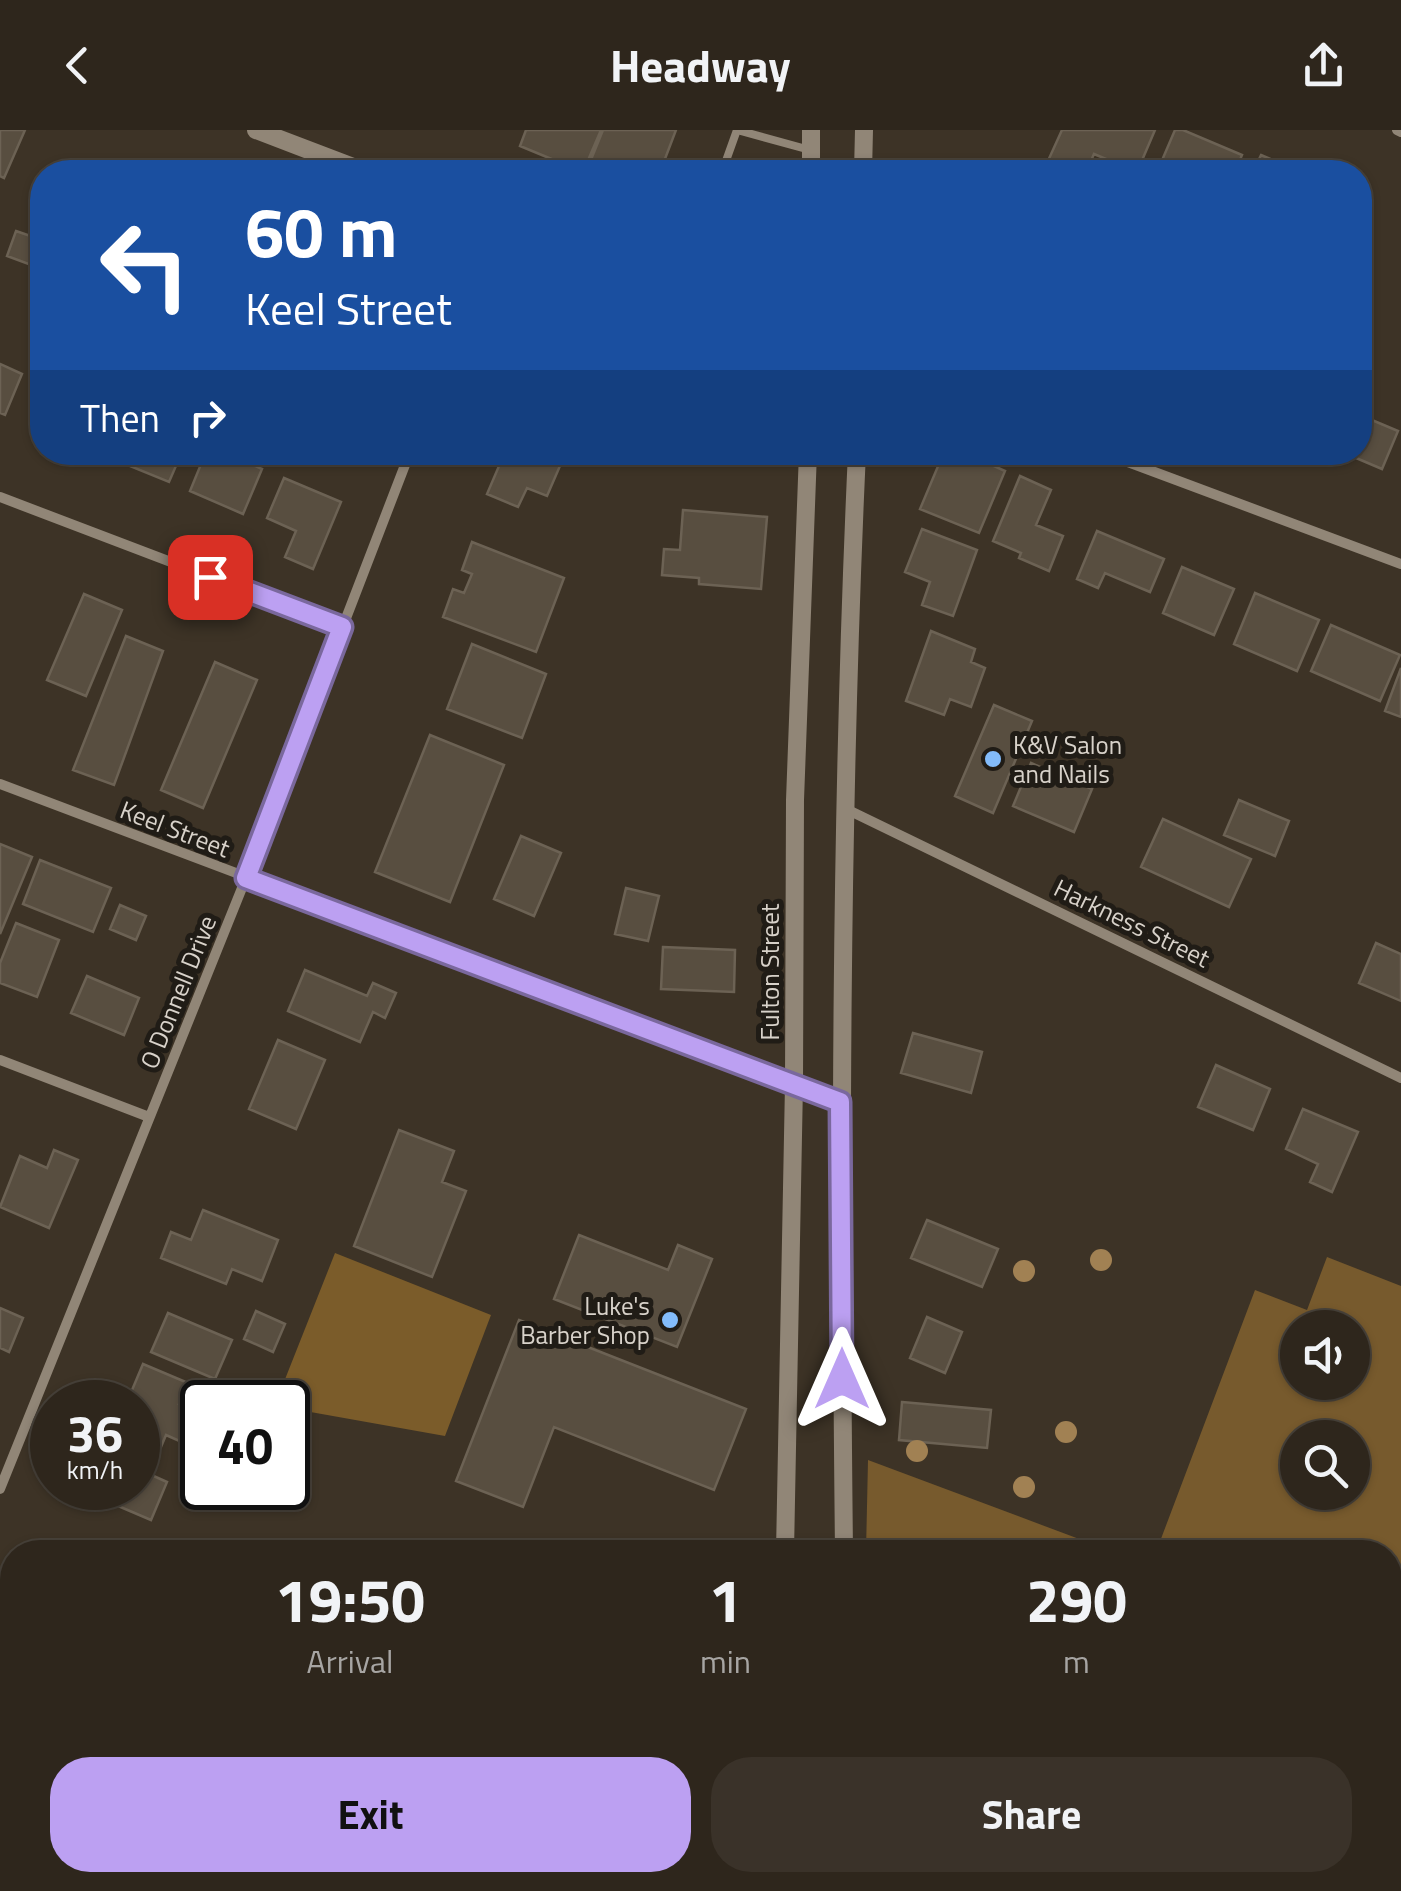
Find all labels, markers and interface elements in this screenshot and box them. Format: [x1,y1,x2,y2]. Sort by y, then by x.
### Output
text: Headway [610,31,791,99]
icon: back [50,38,105,93]
icon: share [1296,38,1351,93]
text: 60 m [245,178,398,284]
icon: left [80,200,210,330]
text: Keel Street [245,274,452,342]
text: Then [80,389,160,447]
icon: right [180,390,235,445]
pin [168,535,253,620]
icon: arrive [183,550,238,605]
place label: K&V Salon and Nails [1013,726,1122,793]
marker: K&V Salon and Nails [982,748,1004,770]
street label: Keel Street [115,791,236,867]
street label: Harkness Street [1048,869,1217,977]
street label: Fulton Street [751,903,789,1041]
street label: O Donnell Drive [130,910,226,1074]
place label: Luke's Barber Shop [520,1287,650,1354]
marker: Luke's Barber Shop [659,1309,681,1331]
map controls [1280,1310,1370,1510]
button: sound [1280,1310,1370,1400]
position arrow [790,1327,894,1431]
speed limit sign: 40 [180,1380,310,1510]
text: 36 [67,1395,123,1471]
button: search [1280,1420,1370,1510]
text: km/h [67,1451,123,1489]
text: 19:50 [275,1554,425,1645]
text: 1 [709,1554,742,1645]
text: 290 [1026,1554,1127,1645]
text: Arrival [307,1637,393,1685]
text: min [700,1637,751,1685]
text: m [1063,1637,1090,1685]
button: Exit [50,1757,691,1872]
button: Share [711,1757,1352,1872]

